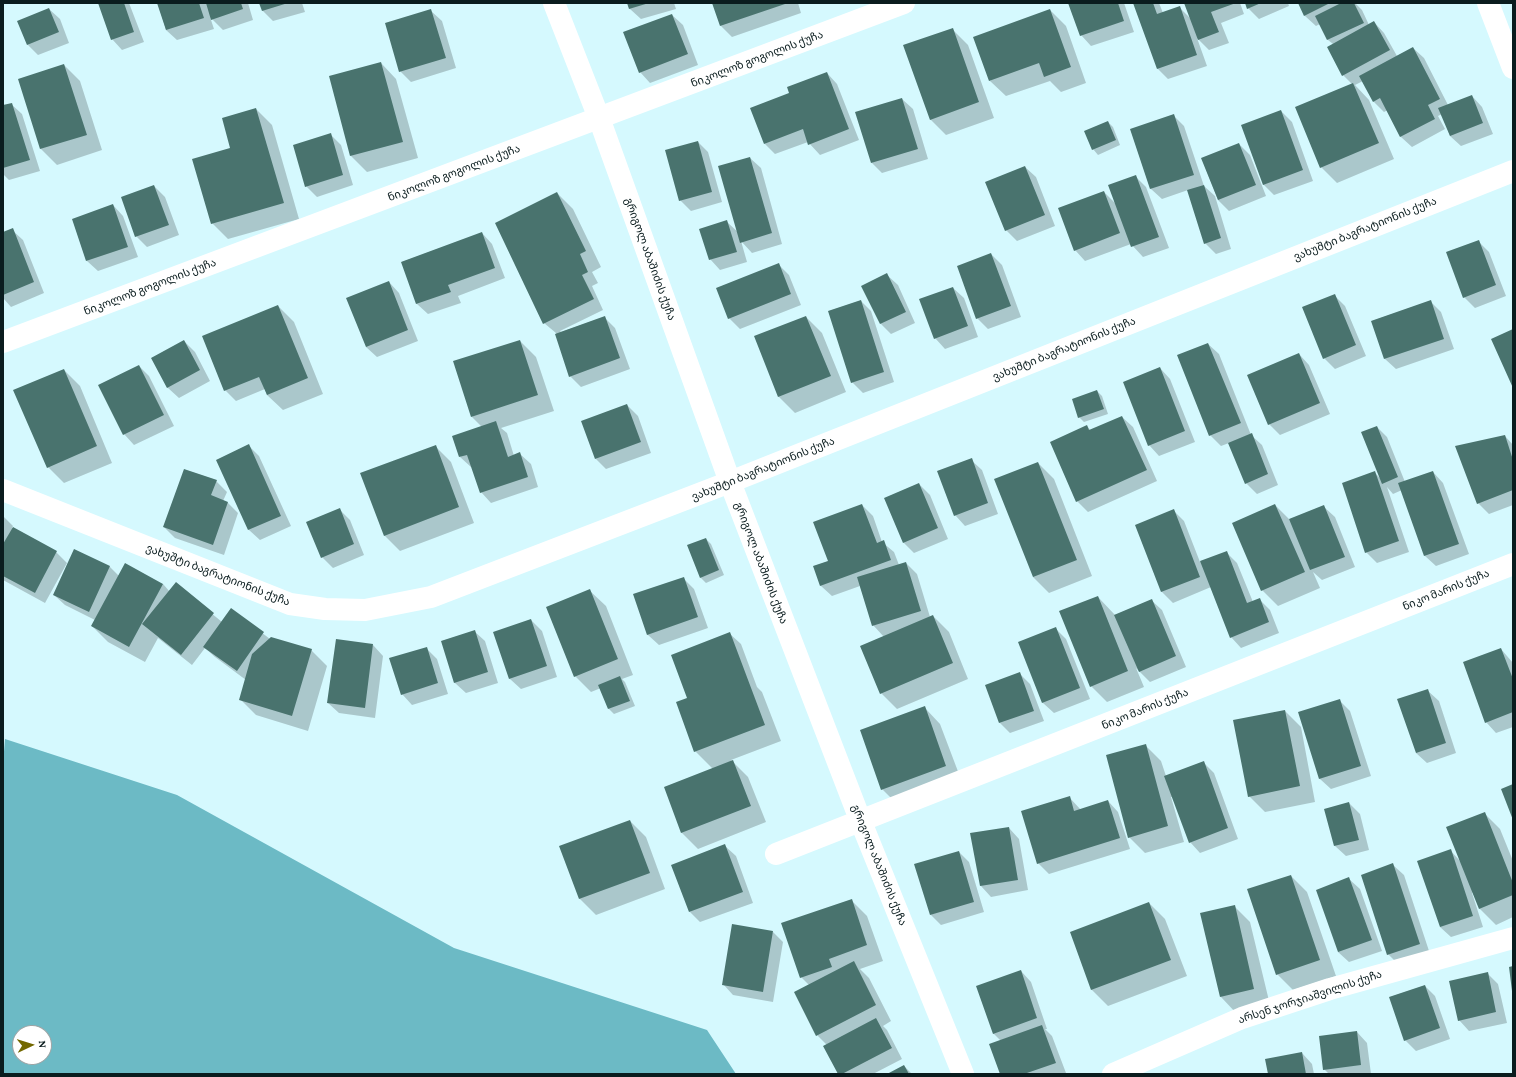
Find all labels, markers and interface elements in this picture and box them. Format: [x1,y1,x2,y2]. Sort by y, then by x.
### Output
street label: ნიკოლოზ გოგოლის ქუჩა [689,28,825,90]
street label: ნიკოლოზ გოგოლის ქუჩა [386,142,522,204]
street label: ვახუშტი ბაგრატიონის ქუჩა [1291,194,1439,264]
street label: გრიგოლ აბაშიძის ქუჩა [622,196,678,322]
street label: ნიკოლოზ გოგოლის ქუჩა [82,256,218,318]
street label: ვახუშტი ბაგრატიონის ქუჩა [990,314,1138,384]
street label: ვახუშტი ბაგრატიონის ქუჩა [689,434,837,504]
street label: გრიგოლ აბაშიძის ქუჩა [732,500,790,626]
street label: ვახუშტი ბაგრატიონის ქუჩა [144,541,292,609]
street label: ნიკო მარის ქუჩა [1401,567,1491,613]
street label: ნიკო მარის ქუჩა [1100,686,1190,732]
street label: გრიგოლ აბაშიძის ქუჩა [849,802,909,928]
street label: არსენ ჯორჯიაშვილის ქუჩა [1236,967,1384,1027]
north arrow [12,1025,52,1065]
text: N [37,1040,49,1048]

